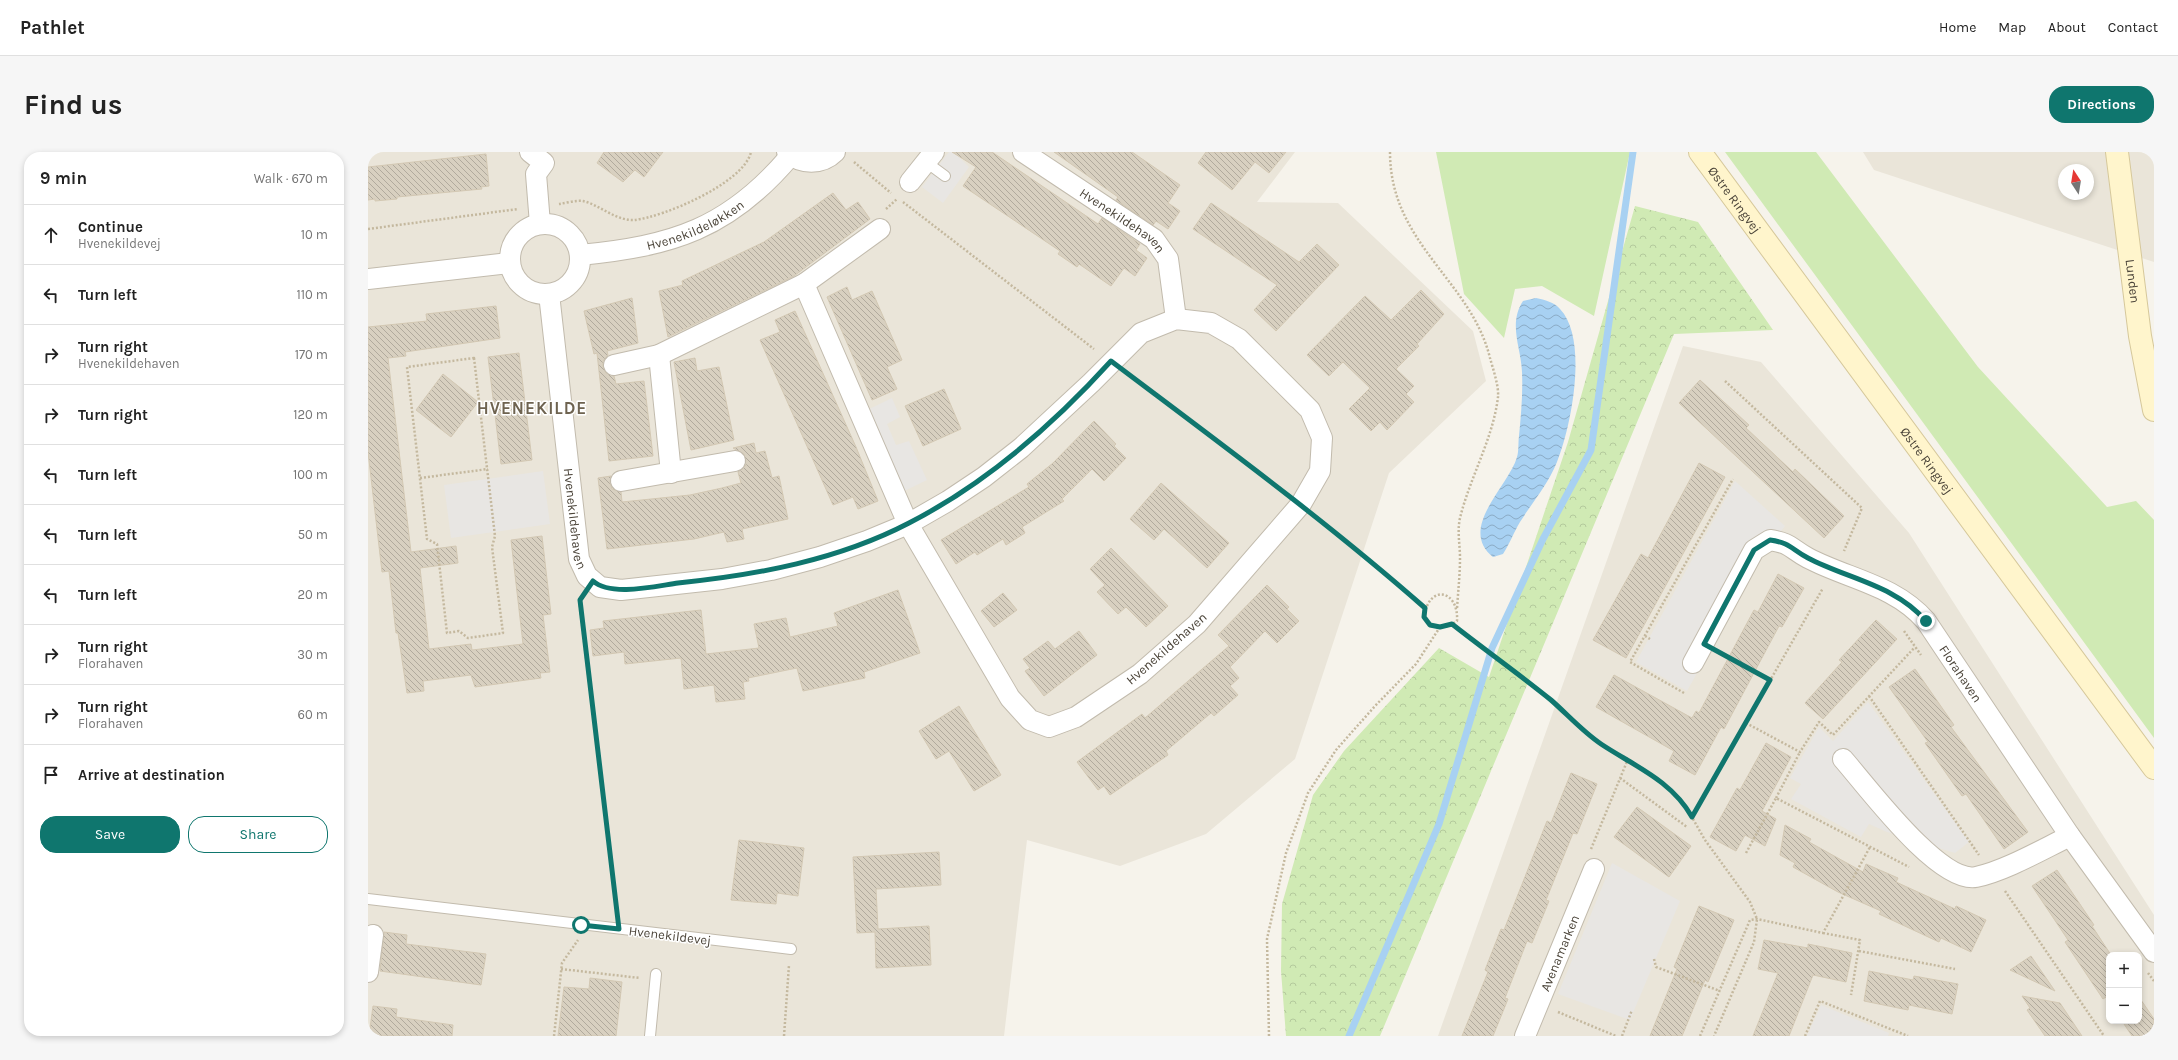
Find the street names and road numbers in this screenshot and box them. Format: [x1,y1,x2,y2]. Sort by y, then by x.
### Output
street label: Østre Ringvej [1705,164,1764,236]
street label: Hvenekildehaven [1077,185,1168,256]
street label: Hvenekildeløkken [645,197,747,253]
street label: Lunden [2122,258,2143,304]
street label: Østre Ringvej [1897,424,1956,497]
street label: Hvenekildehaven [561,467,590,572]
street label: Hvenekildehaven [1123,609,1210,687]
street label: Florahaven [1936,642,1985,705]
street label: Avenamarken [1537,913,1582,993]
street label: Hvenekildevej [628,923,712,948]

